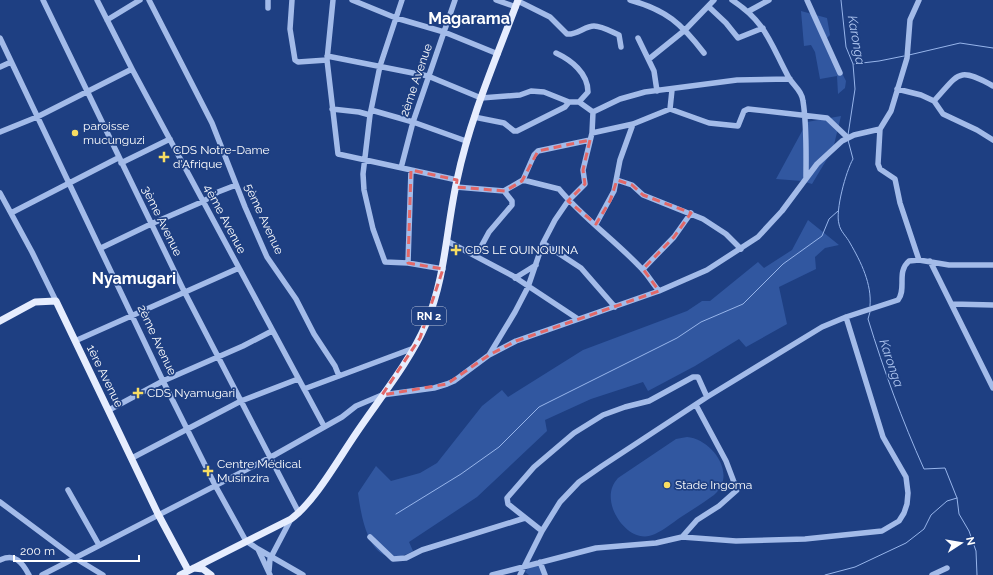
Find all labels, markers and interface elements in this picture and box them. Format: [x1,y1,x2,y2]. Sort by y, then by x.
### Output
district label: Magarama [428,9,510,28]
water label: Karonga [845,14,868,66]
street label: 2ème Avenue [397,42,435,118]
place label: paroisse mucunguzi [83,119,145,147]
marker: paroisse mucunguzi [70,128,80,138]
place label: CDS Notre-Dame d'Afrique [173,143,270,171]
marker: CDS Notre-Dame d'Afrique [158,151,170,163]
street label: 5ème Avenue [242,181,286,257]
street label: 4ème Avenue [201,182,249,256]
street label: 3ème Avenue [139,184,185,258]
place label: CDS LE QUINQUINA [465,243,578,257]
marker: CDS LE QUINQUINA [450,244,462,256]
district label: Nyamugari [92,269,176,288]
street label: 2ème Avenue [135,303,179,377]
road number: RN 2 [412,307,446,325]
water label: Karonga [876,337,907,389]
street label: 1ère Avenue [84,342,126,410]
place label: CDS Nyamugari [147,386,235,400]
marker: CDS Nyamugari [132,387,144,399]
place label: Centre Médical Musinzira [217,457,302,485]
marker: Centre Médical Musinzira [202,465,214,477]
place label: Stade Ingoma [675,478,752,492]
marker: Stade Ingoma [662,480,672,490]
north arrow [941,523,981,563]
text: N [963,536,978,546]
scale bar [14,537,139,563]
text: 200 m [20,544,55,558]

